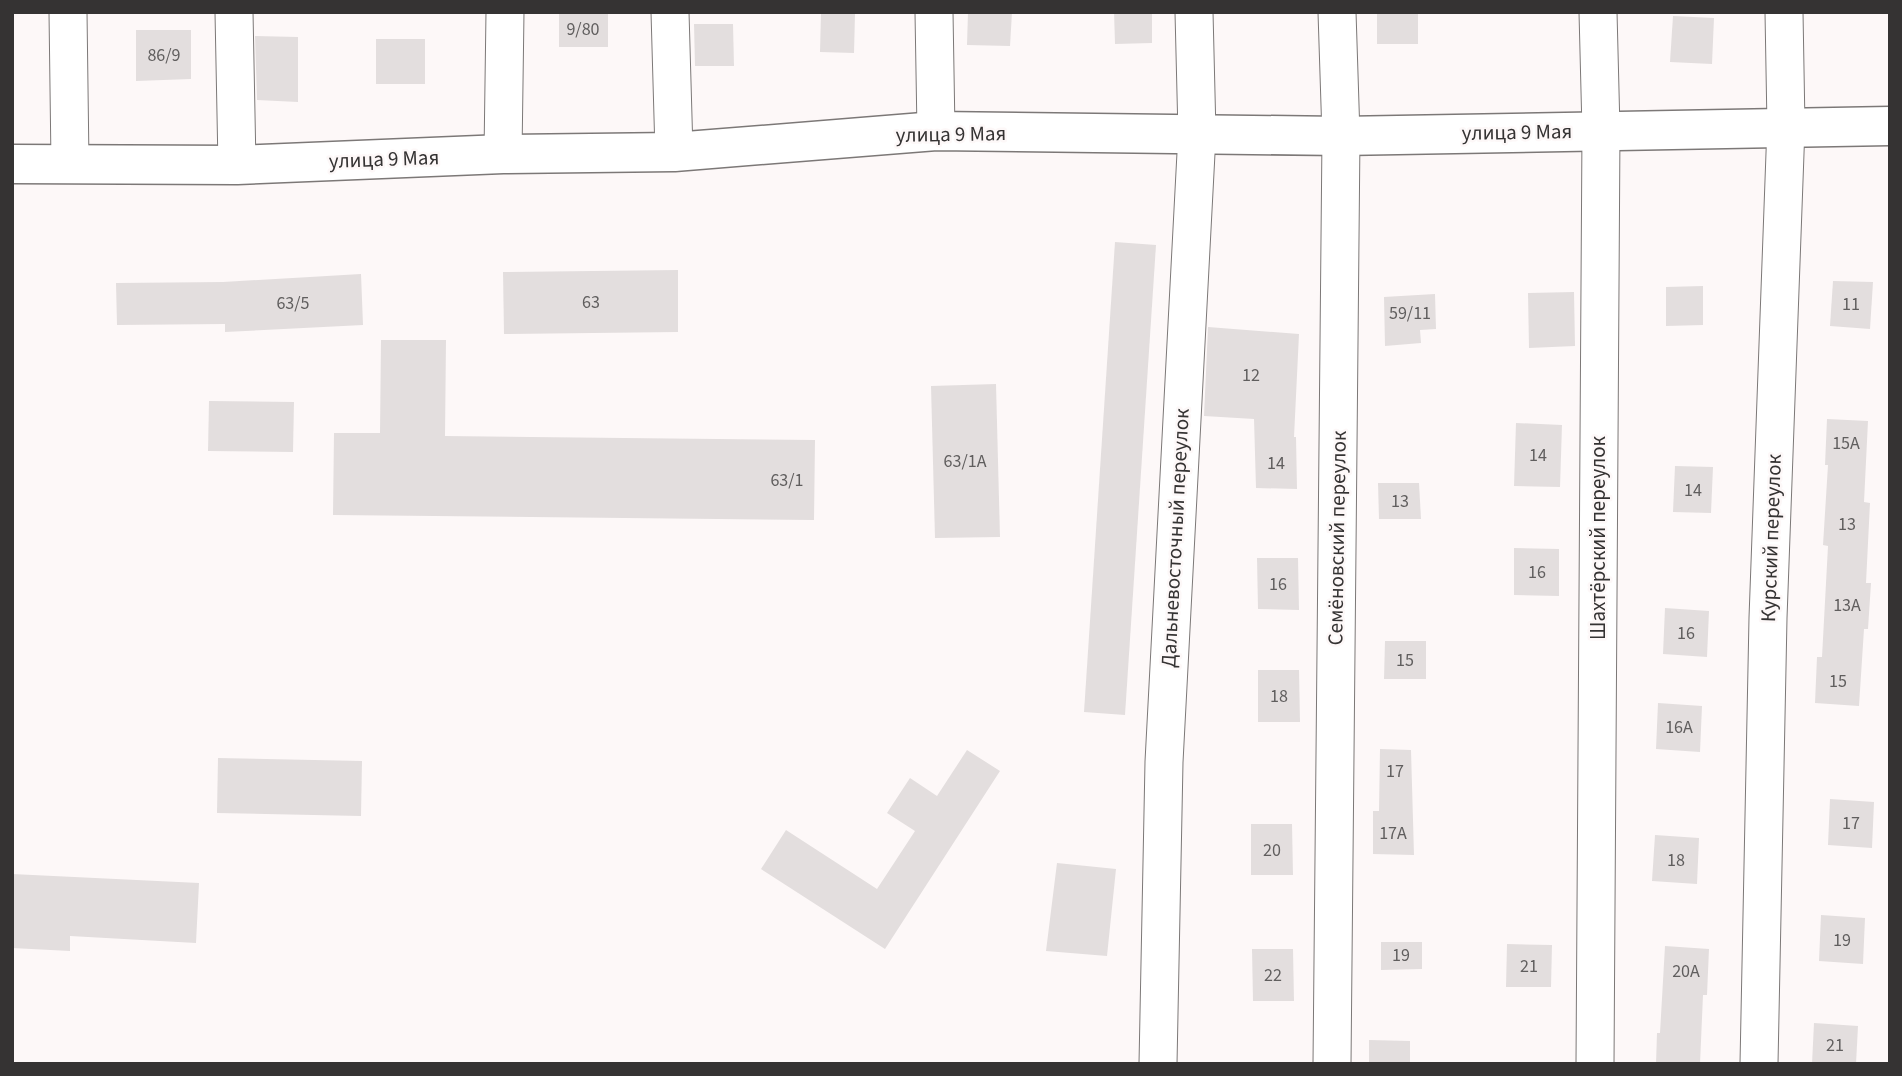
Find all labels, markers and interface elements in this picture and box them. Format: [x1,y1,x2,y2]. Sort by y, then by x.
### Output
house number: 9/80 [566,17,600,42]
house number: 86/9 [147,43,181,68]
street label: улица 9 Мая [1461,116,1573,148]
street label: улица 9 Мая [895,118,1007,150]
street label: улица 9 Мая [328,142,440,176]
house number: 63 [582,290,600,315]
house number: 63/5 [276,291,310,316]
house number: 11 [1842,292,1860,317]
house number: 59/11 [1389,301,1431,326]
house number: 12 [1242,363,1260,388]
street label: Дальневосточный переулок [1153,407,1197,668]
street label: Семёновский переулок [1320,430,1354,646]
house number: 15А [1832,431,1860,456]
street label: Шахтёрский переулок [1583,435,1613,640]
house number: 14 [1529,443,1547,468]
house number: 63/1А [944,449,987,474]
house number: 14 [1267,451,1285,476]
street label: Курский переулок [1753,453,1789,622]
house number: 63/1 [770,468,804,493]
house number: 14 [1684,478,1702,503]
house number: 13 [1391,489,1409,514]
house number: 13 [1838,512,1856,537]
house number: 16 [1528,560,1546,585]
house number: 16 [1269,572,1287,597]
house number: 13А [1833,593,1861,618]
house number: 16 [1677,621,1695,646]
house number: 15 [1396,648,1414,673]
house number: 15 [1829,669,1847,694]
house number: 18 [1270,684,1288,709]
house number: 16А [1665,715,1693,740]
house number: 17 [1386,759,1404,784]
house number: 17 [1842,811,1860,836]
house number: 17А [1379,821,1407,846]
house number: 20 [1263,838,1281,863]
house number: 18 [1667,848,1685,873]
house number: 19 [1833,928,1851,953]
house number: 19 [1392,943,1410,968]
house number: 21 [1520,954,1538,979]
house number: 20А [1672,959,1700,984]
house number: 22 [1264,963,1282,988]
house number: 21 [1826,1033,1844,1058]

